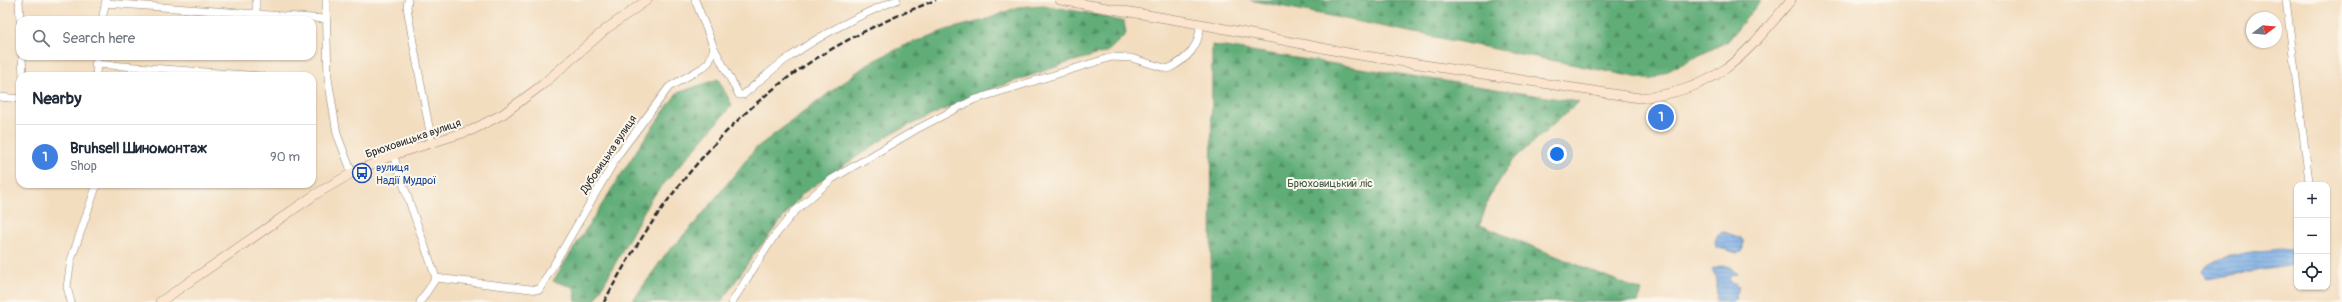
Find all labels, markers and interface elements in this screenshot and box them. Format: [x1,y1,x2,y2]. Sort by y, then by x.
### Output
north arrow [2246,12,2282,48]
search box [16,16,316,60]
icon: search [30,27,52,49]
text: Search here [62,29,135,48]
text: Nearby [32,88,81,109]
pin: 1 [1648,102,1674,132]
street label: Дубовицька вулиця [577,113,639,197]
street label: Брюховицька вулиця [364,116,463,161]
text: Bruhsell Шиномонтаж [70,139,207,158]
your location [1547,144,1567,164]
text: 1 [42,149,48,165]
text: 90 m [270,149,300,165]
text: Shop [70,158,97,174]
place label: вулиця Надії Мудрої [376,161,437,187]
bus stop icon: вулиця Надії Мудрої [351,162,373,184]
park label: Брюховицький ліс [1287,177,1373,190]
map controls [2294,182,2330,290]
button: + [2294,182,2330,218]
button: − [2294,218,2330,254]
button: locate [2294,254,2330,290]

